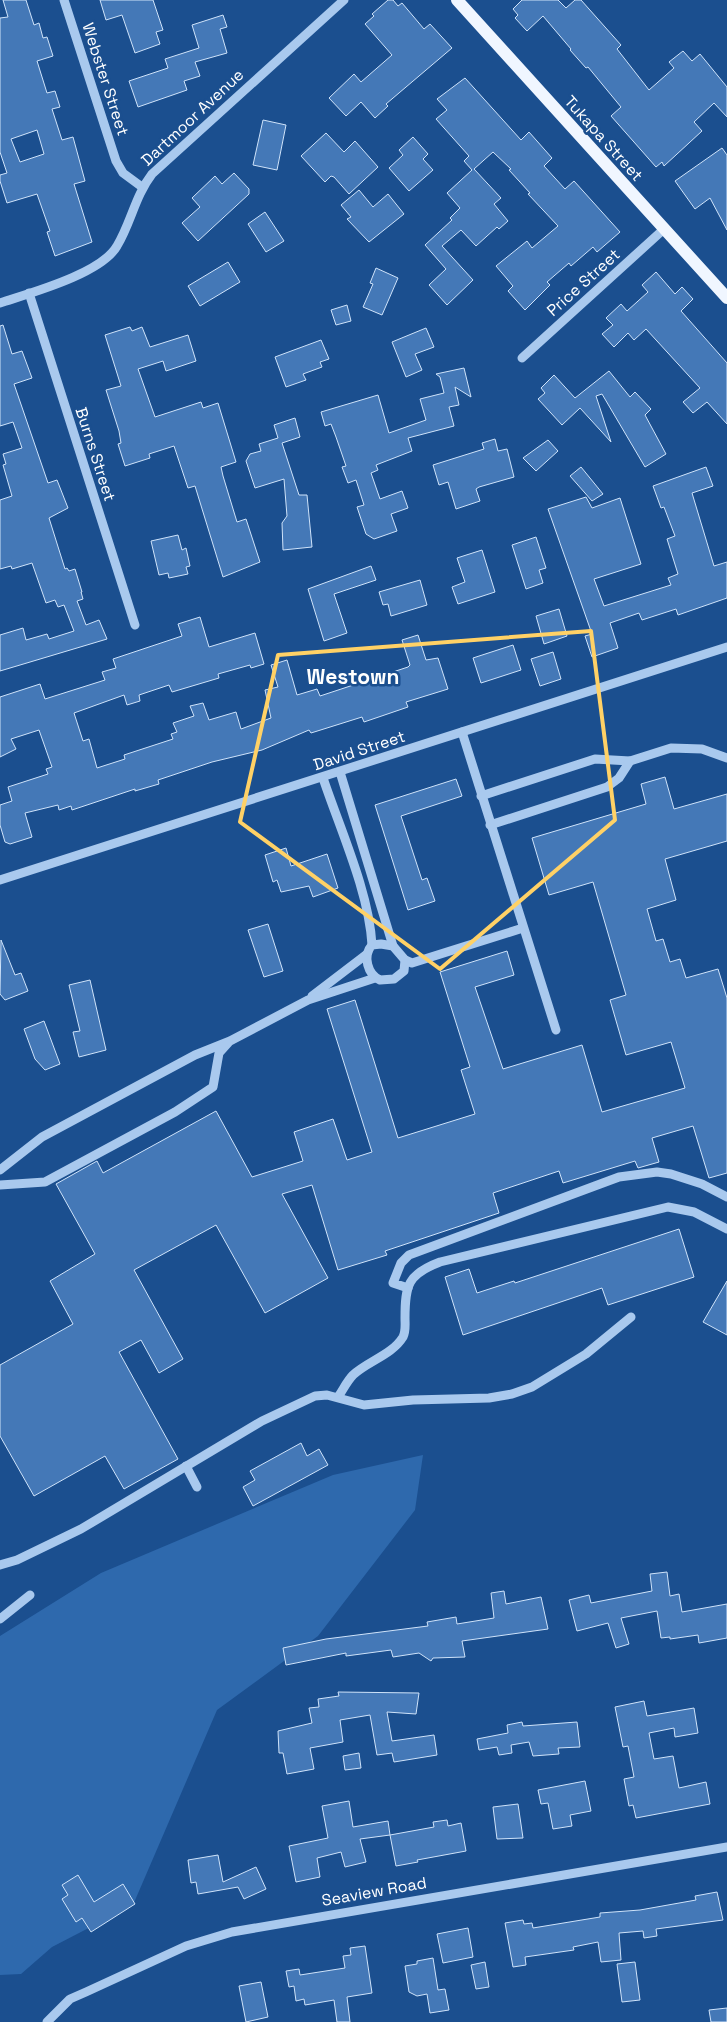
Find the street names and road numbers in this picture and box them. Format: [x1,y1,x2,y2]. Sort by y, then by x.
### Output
street label: Webster Street [77,20,134,138]
street label: Dartmoor Avenue [136,64,248,170]
street label: Tukapa Street [560,91,648,186]
street label: Price Street [542,244,624,321]
street label: Burns Street [70,404,121,504]
street label: David Street [311,726,408,775]
street label: Seaview Road [320,1872,428,1911]

